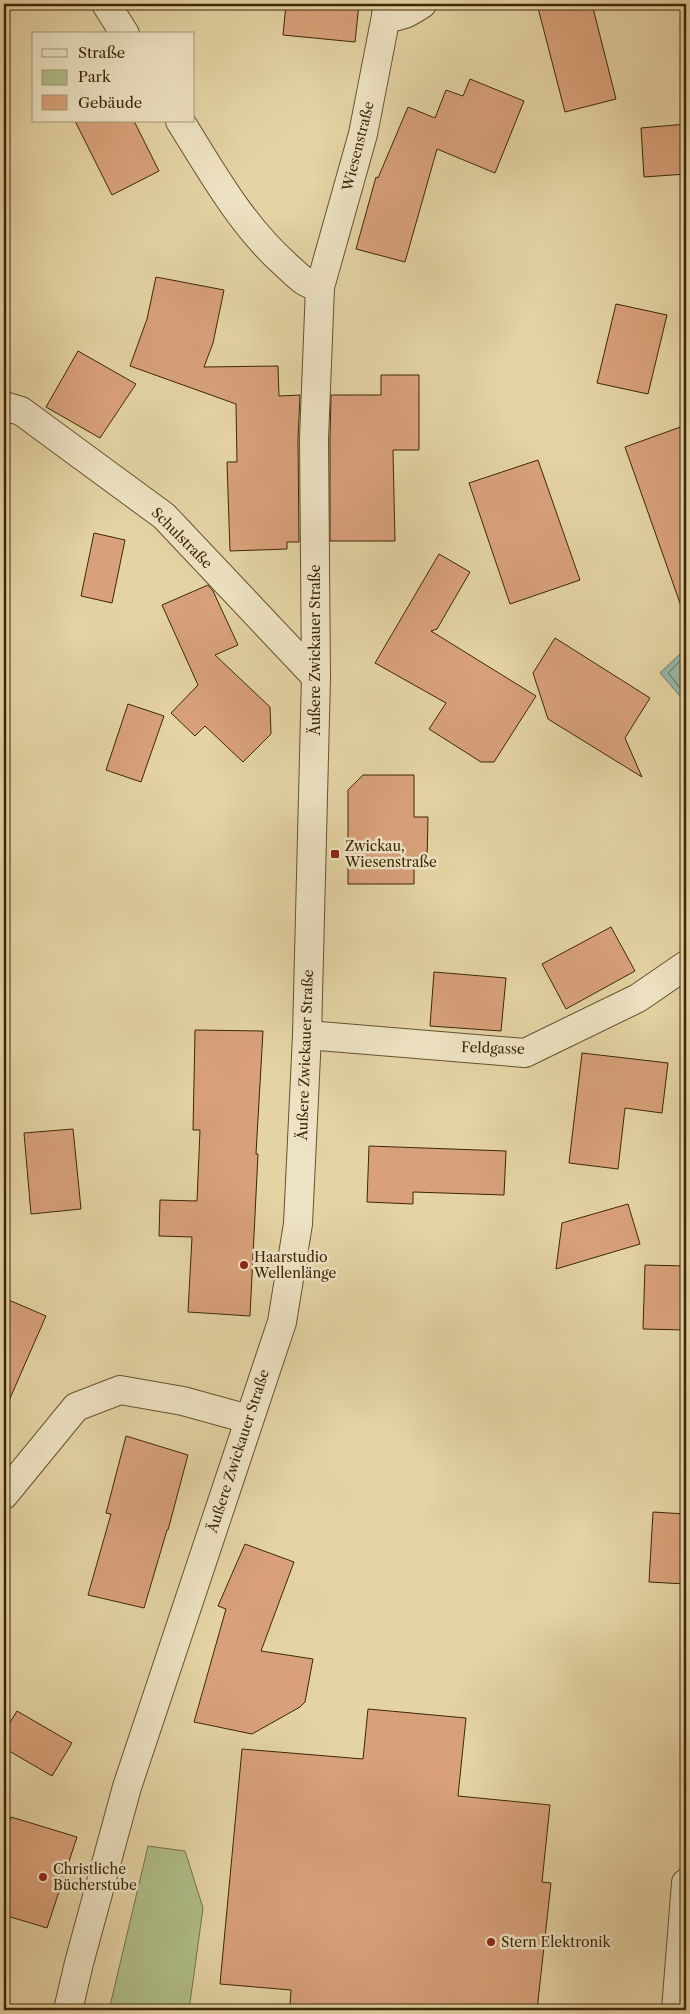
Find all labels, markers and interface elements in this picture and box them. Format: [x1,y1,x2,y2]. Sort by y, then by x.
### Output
legend [32,32,195,122]
text: Straße [78,43,125,62]
text: Park [78,67,112,86]
text: Gebäude [78,93,142,112]
street label: Wiesenstraße [338,99,378,194]
street label: Schulstraße [148,504,216,572]
street label: Äußere Zwickauer Straße [306,564,324,736]
place label: Zwickau, Wiesenstraße [344,837,437,871]
marker: Zwickau, Wiesenstraße [329,848,341,860]
street label: Äußere Zwickauer Straße [293,969,317,1142]
street label: Feldgasse [461,1038,525,1058]
place label: Haarstudio Wellenlänge [253,1248,337,1282]
marker: Haarstudio Wellenlänge [238,1259,250,1271]
street label: Äußere Zwickauer Straße [203,1367,273,1536]
place label: Christliche Bücherstube [53,1860,137,1894]
marker: Christliche Bücherstube [37,1871,49,1883]
place label: Stern Elektronik [501,1933,611,1951]
marker: Stern Elektronik [485,1936,497,1948]

